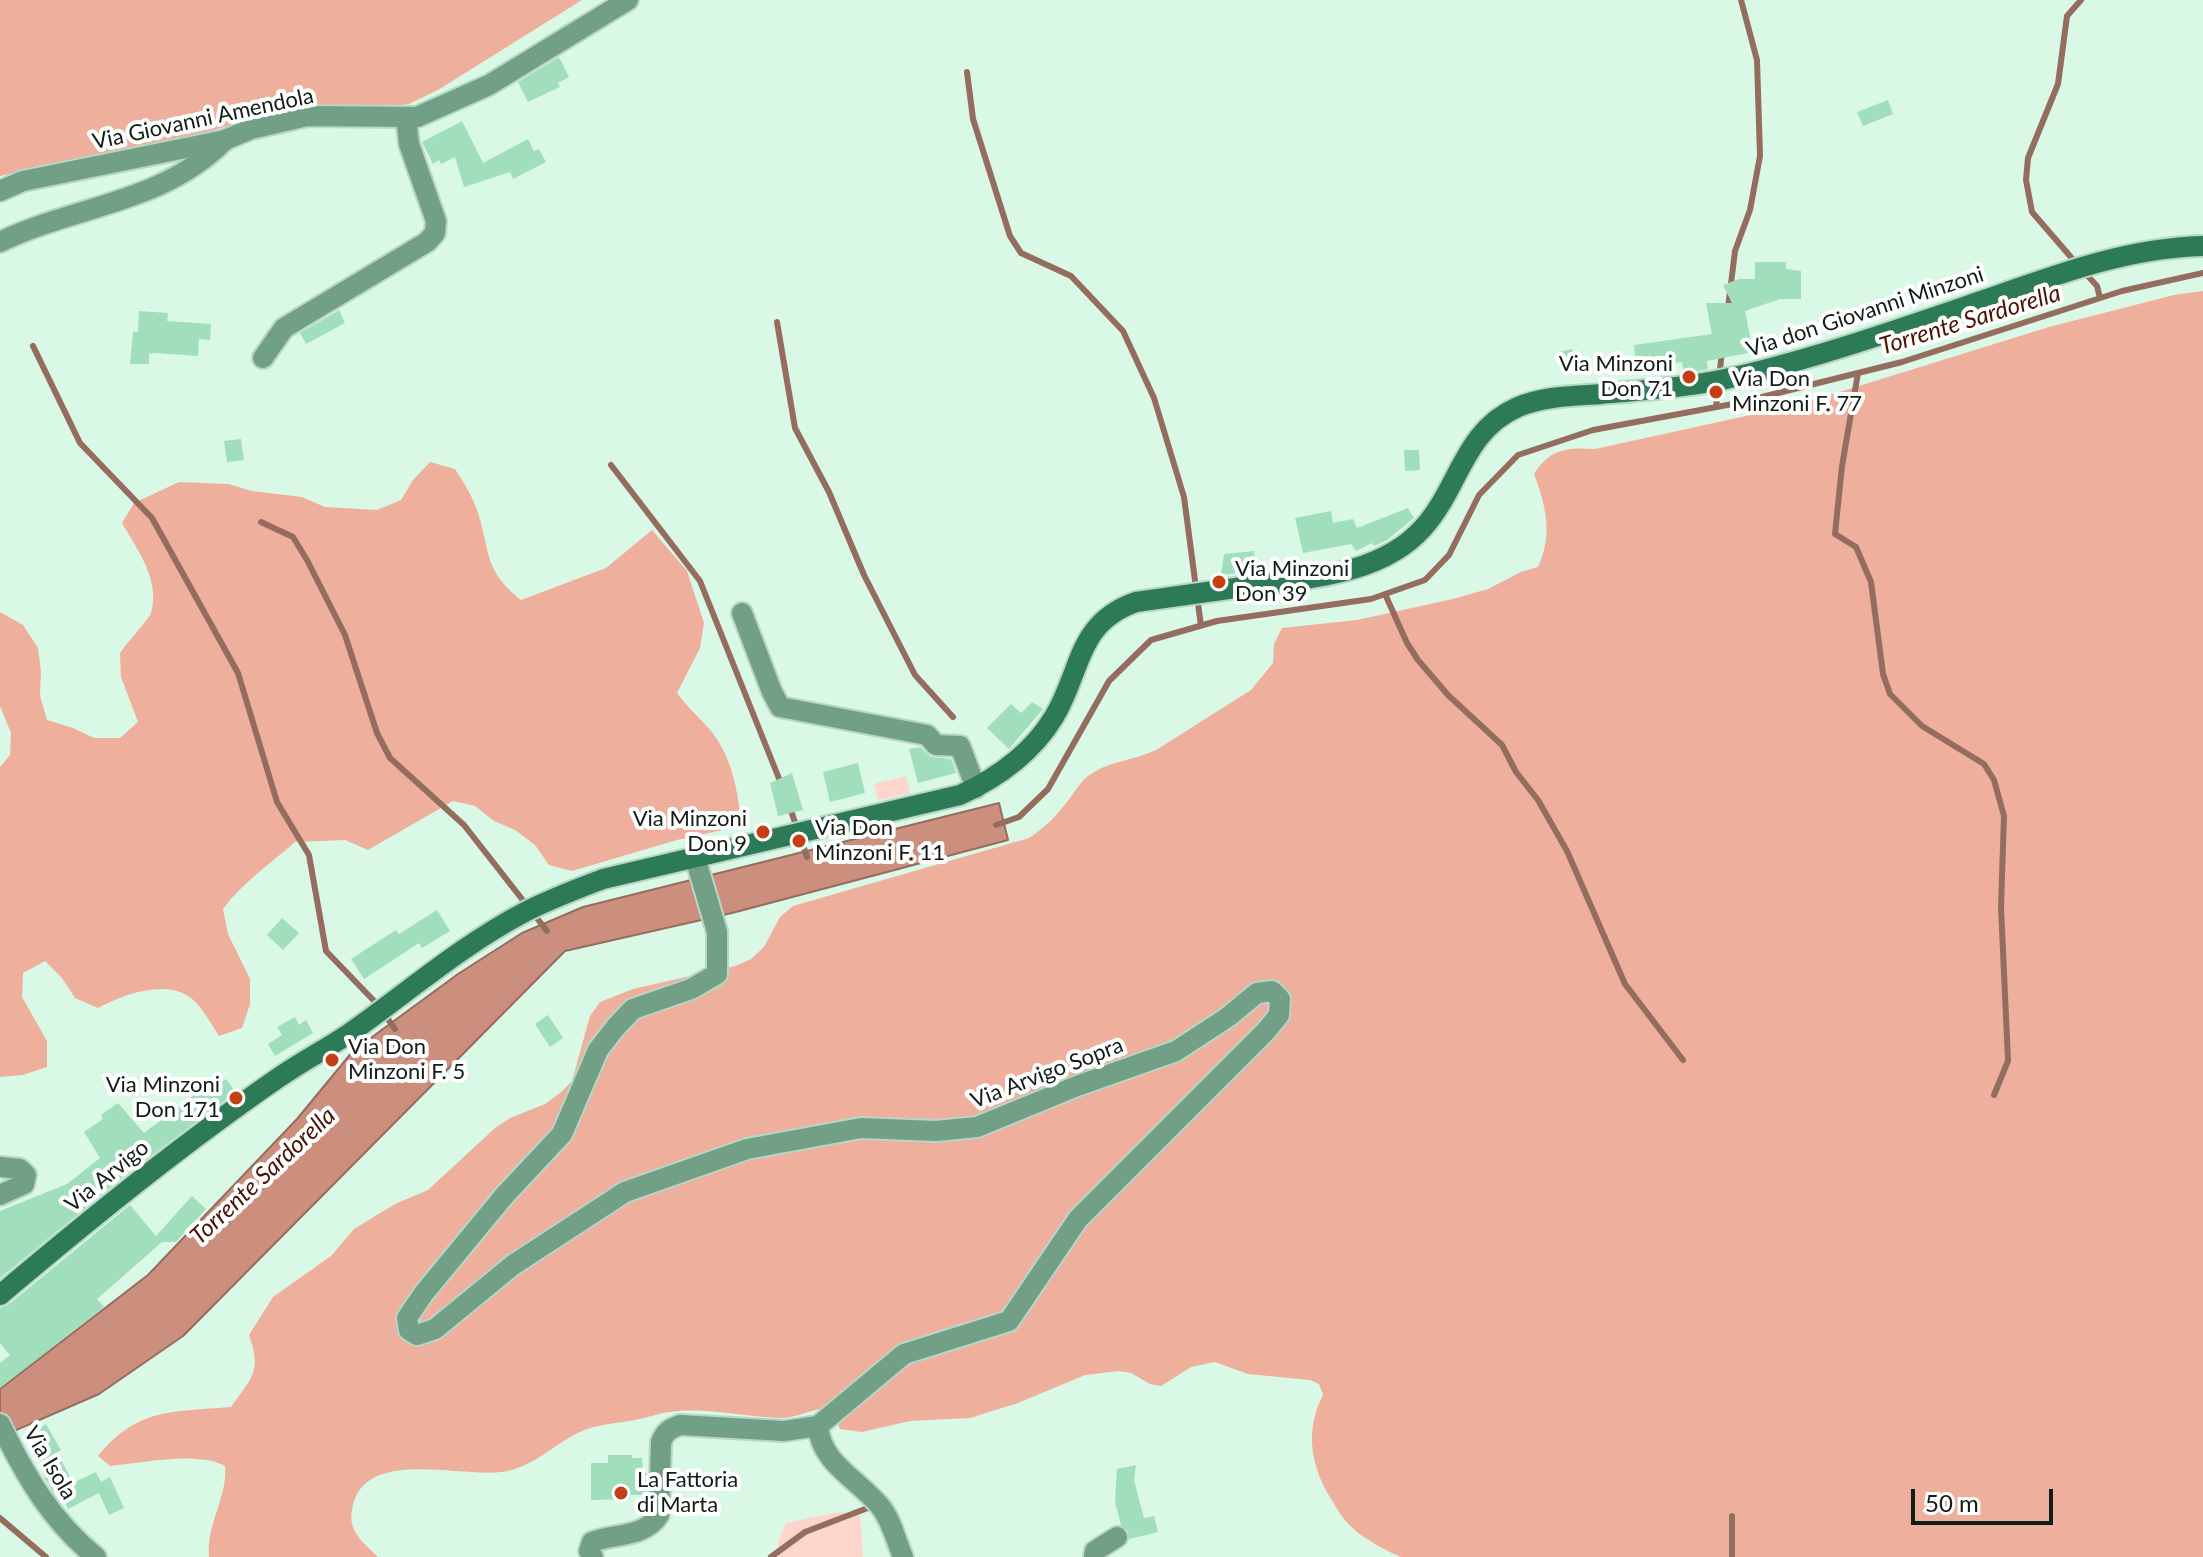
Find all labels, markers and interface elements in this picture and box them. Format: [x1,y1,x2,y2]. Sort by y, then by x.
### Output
street label: Via Giovanni Amendola [90,83,316,155]
street label: Via don Giovanni Minzoni [1743,261,1987,363]
water label: Torrente Sardorella [1876,279,2064,361]
place label: Via Minzoni Don 71 [1559,351,1673,402]
place label: Via Don Minzoni F. 77 [1732,366,1862,418]
marker: Via Minzoni Don 71 [1680,368,1698,386]
marker: Via Don Minzoni F. 77 [1707,383,1725,401]
place label: Via Minzoni Don 39 [1235,556,1349,608]
marker: Via Minzoni Don 39 [1210,573,1228,591]
place label: Via Minzoni Don 9 [633,806,747,858]
place label: Via Don Minzoni F. 11 [815,815,945,866]
marker: Via Minzoni Don 9 [754,823,772,841]
marker: Via Don Minzoni F. 11 [790,832,808,850]
street label: Via Arvigo Sopra [967,1032,1127,1114]
place label: Via Don Minzoni F. 5 [348,1034,465,1086]
marker: Via Don Minzoni F. 5 [323,1051,341,1069]
place label: Via Minzoni Don 171 [106,1072,220,1124]
marker: Via Minzoni Don 171 [227,1089,245,1107]
water label: Torrente Sardorella [184,1101,342,1251]
street label: Via Arvigo [60,1134,154,1218]
street label: Via Isola [18,1422,82,1504]
place label: La Fattoria di Marta [637,1467,738,1518]
scale bar [1915,1473,2057,1523]
marker: La Fattoria di Marta [612,1484,630,1502]
text: 50 m [1925,1488,1979,1517]

